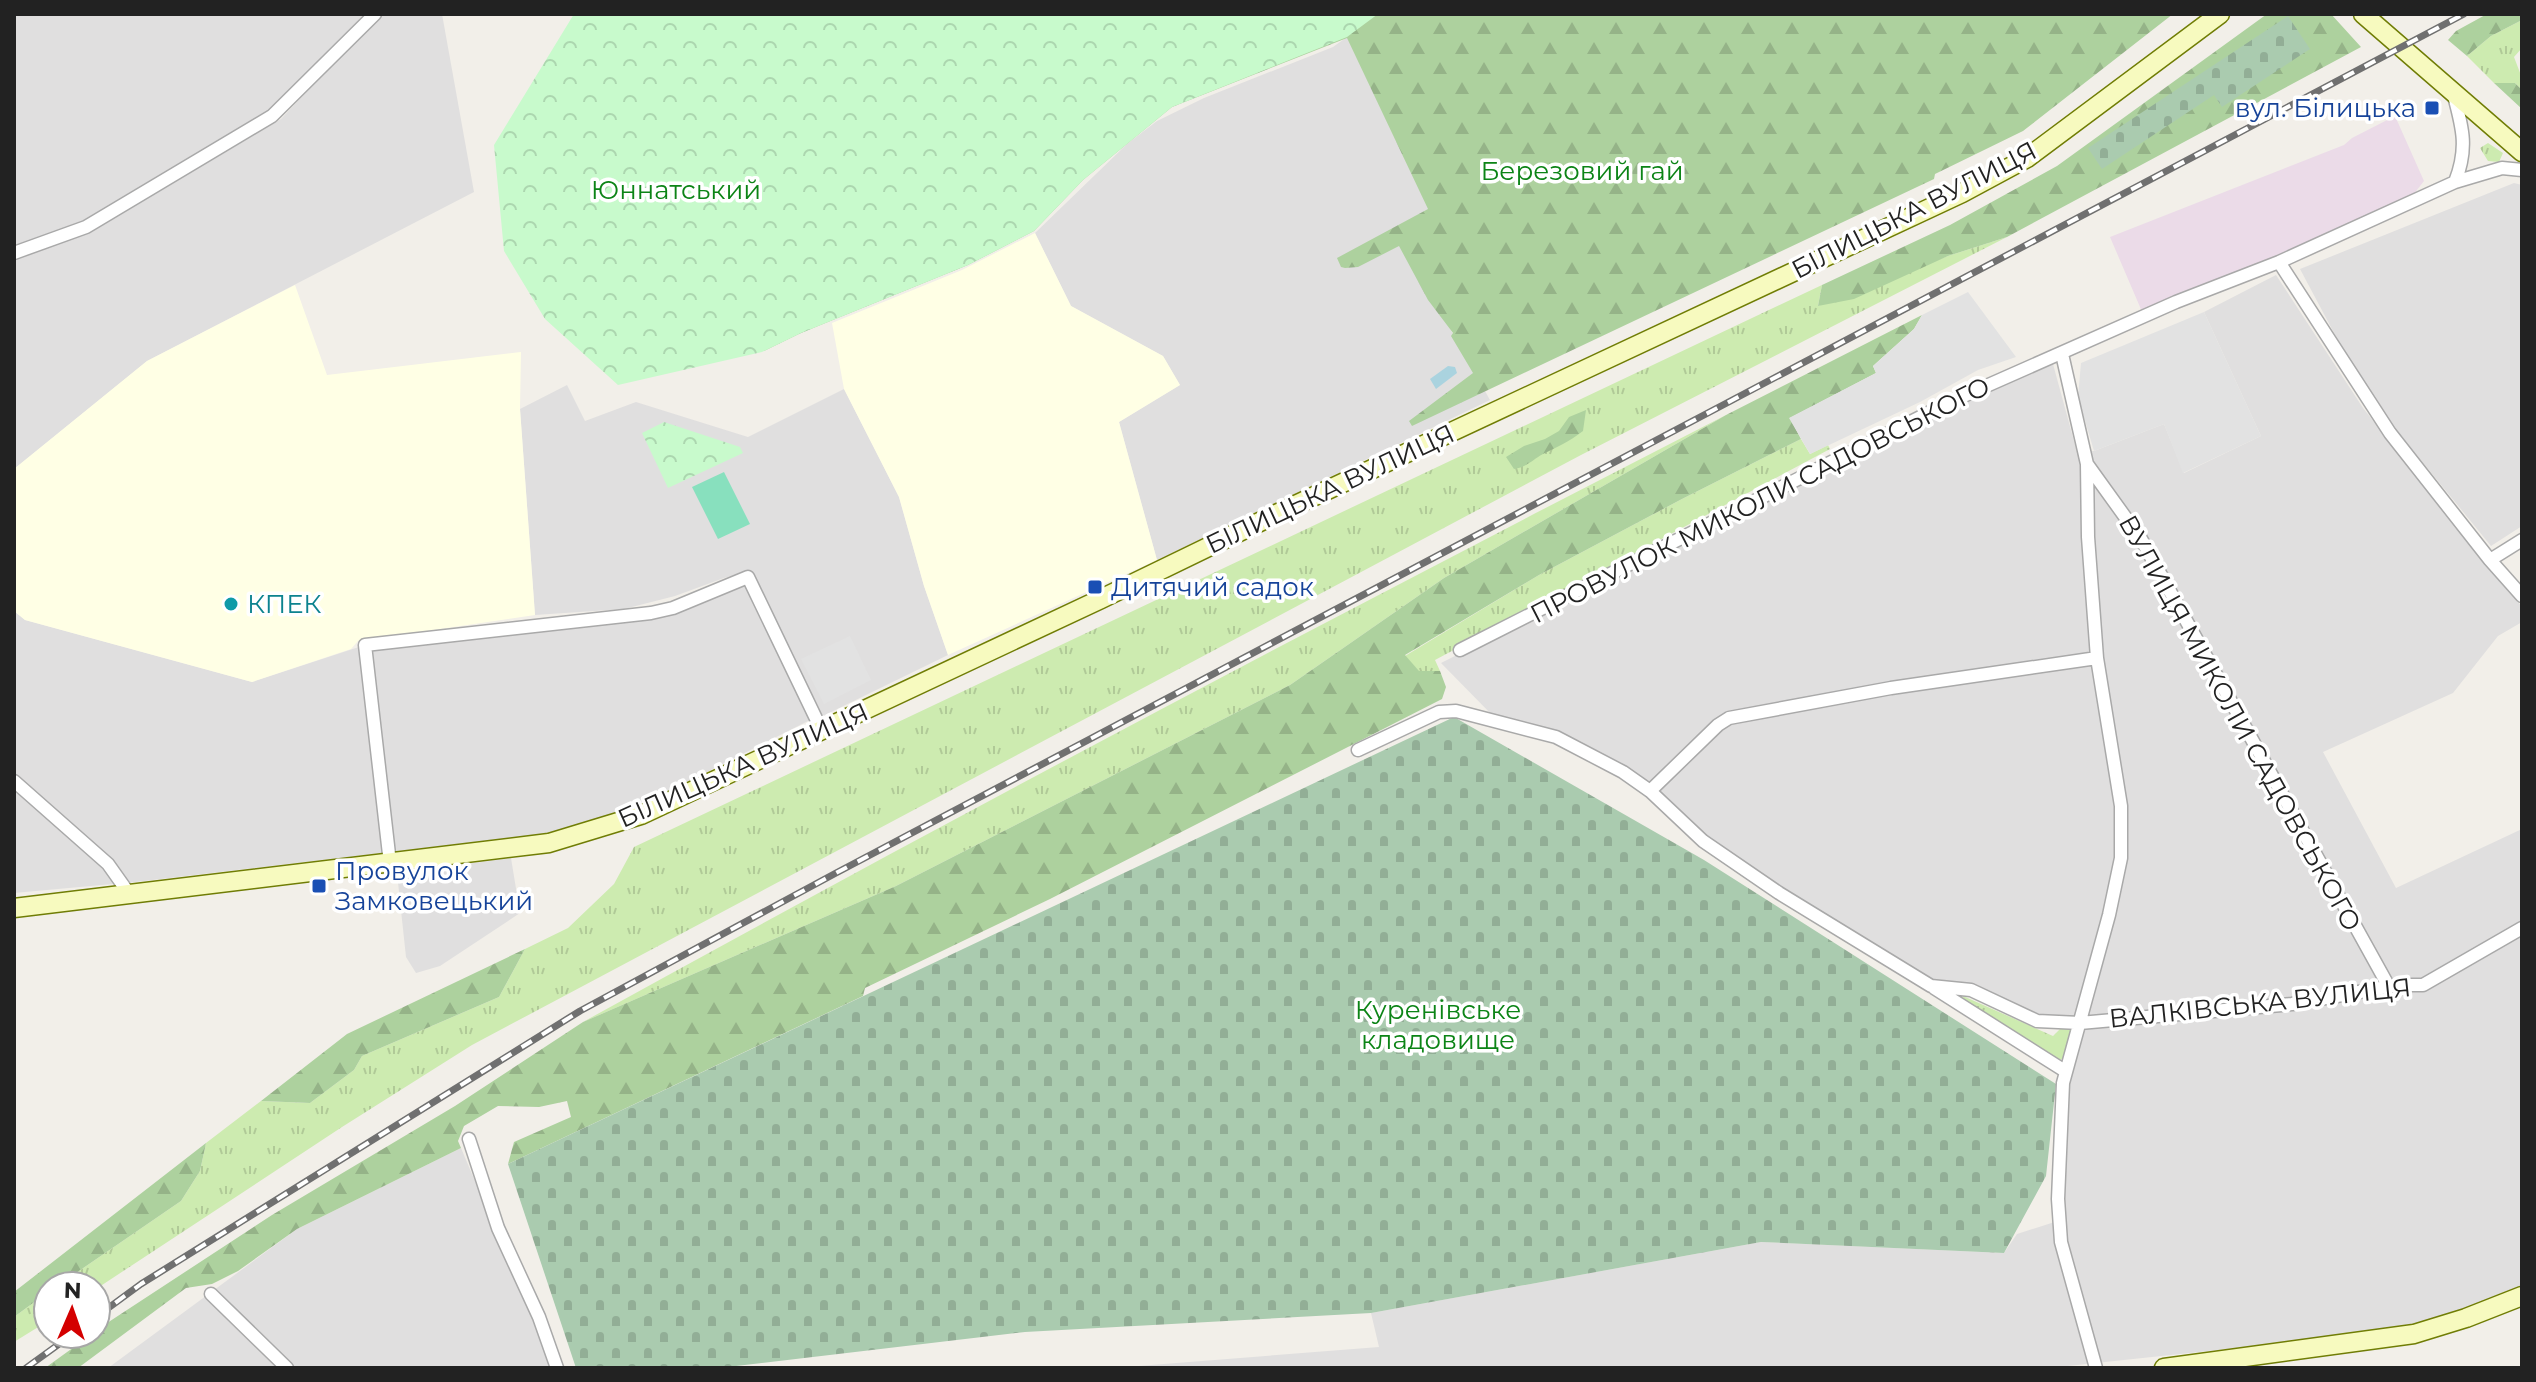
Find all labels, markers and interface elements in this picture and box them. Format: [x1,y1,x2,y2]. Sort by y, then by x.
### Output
place label: вул. Білицька [2235,92,2416,124]
marker: вул. Білицька [2423,99,2441,117]
street label: БІЛИЦЬКА ВУЛИЦЯ [1786,134,2042,286]
park label: Березовий гай [1480,155,1684,187]
park label: Юннатський [591,174,761,206]
street label: ПРОВУЛОК МИКОЛИ САДОВСЬКОГО [1525,370,1995,630]
street label: БІЛИЦЬКА ВУЛИЦЯ [1201,417,1459,561]
street label: ВУЛИЦЯ МИКОЛИ САДОВСЬКОГО [2112,509,2368,937]
place label: Дитячий садок [1111,571,1314,603]
marker: Дитячий садок [1086,578,1104,596]
place label: КПЕК [247,588,322,620]
marker: КПЕК [222,595,240,613]
street label: БІЛИЦЬКА ВУЛИЦЯ [613,695,873,835]
place label: Провулок Замковецький [335,855,533,917]
marker: Провулок Замковецький [310,877,328,895]
street label: ВАЛКІВСЬКА ВУЛИЦЯ [2107,971,2413,1035]
park label: Куренівське кладовище [1355,994,1521,1056]
north arrow [32,1270,112,1350]
text: N [63,1277,82,1304]

